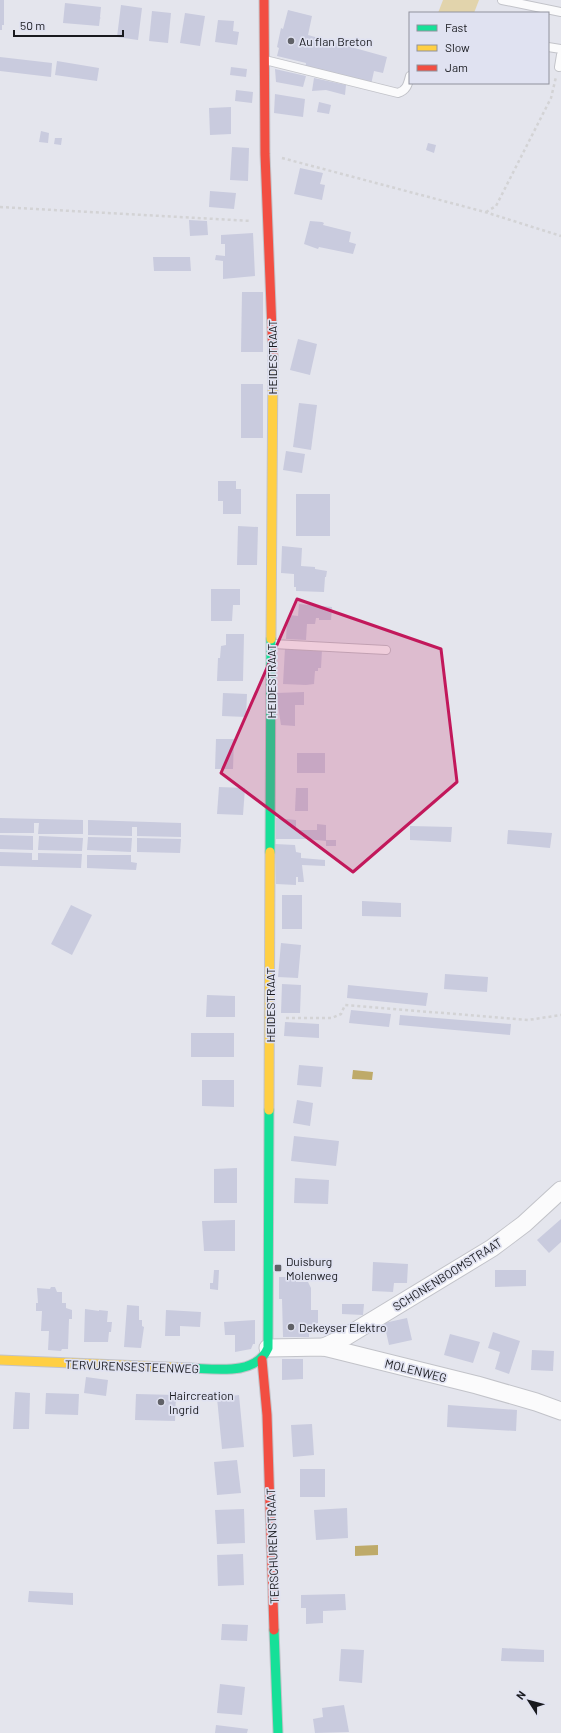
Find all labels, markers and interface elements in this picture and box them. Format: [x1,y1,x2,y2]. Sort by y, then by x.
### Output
scale bar [14,12,123,38]
legend [409,12,549,84]
text: 50 m [20,18,45,32]
text: Fast [445,20,468,34]
place label: Au flan Breton [299,34,373,48]
marker: Au flan Breton [286,36,296,46]
text: Slow [445,40,470,54]
text: Jam [445,60,468,74]
street label: HEIDESTRAAT [265,319,279,394]
street label: HEIDESTRAAT [264,643,278,718]
street label: HEIDESTRAAT [263,967,277,1042]
street label: SCHONENBOOMSTRAAT [390,1235,504,1313]
place label: Duisburg Molenweg [286,1254,338,1282]
marker: Duisburg Molenweg [273,1263,283,1273]
place label: Dekeyser Elektro [299,1320,387,1334]
marker: Dekeyser Elektro [286,1322,296,1332]
street label: MOLENWEG [384,1356,448,1384]
street label: TERVURENSESTEENWEG [65,1357,199,1375]
place label: Haircreation Ingrid [169,1388,234,1416]
marker: Haircreation Ingrid [156,1397,166,1407]
street label: TERSCHURENSTRAAT [263,1488,281,1604]
north arrow [509,1681,549,1721]
text: N [513,1688,528,1702]

